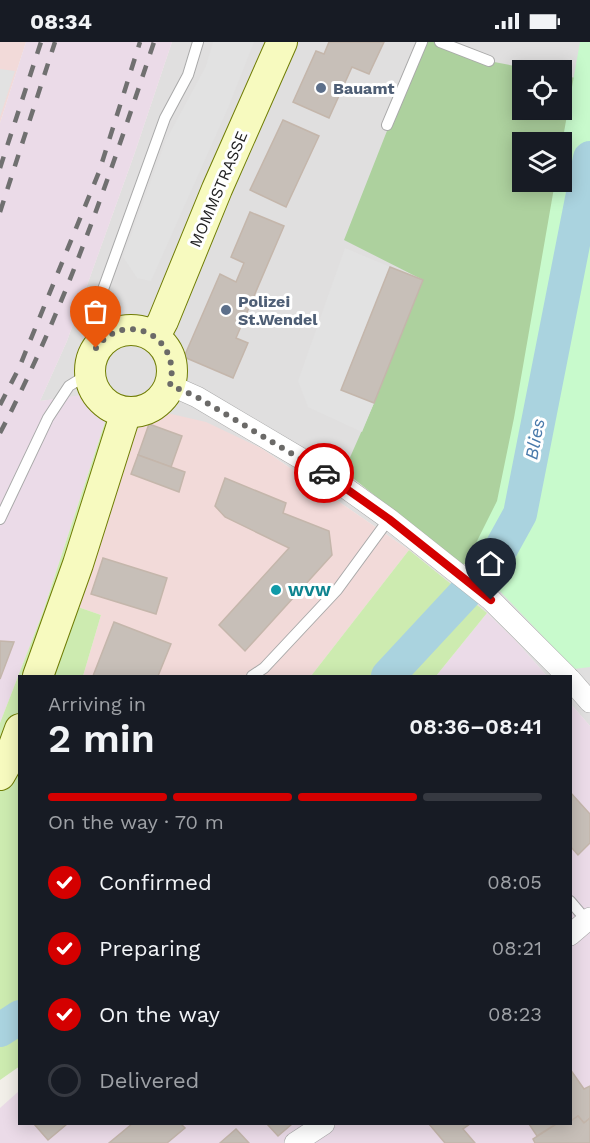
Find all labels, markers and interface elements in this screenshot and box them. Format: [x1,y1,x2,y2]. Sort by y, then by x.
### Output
text: 08:34 [30,9,92,34]
map controls [512,60,572,192]
button: locate [512,60,572,120]
place label: Bauamt [333,79,394,98]
marker: Bauamt [314,81,328,95]
street label: MOMMSTRASSE [185,128,251,250]
button: layers [512,132,572,192]
pin [70,286,121,348]
place label: Polizei St.Wendel [238,292,318,329]
icon: bag [79,295,112,328]
marker: Polizei St.Wendel [219,303,233,317]
water label: Blies [520,417,549,461]
courier [294,443,354,503]
icon: car [308,457,341,490]
pin [465,538,516,600]
icon: home [474,547,507,580]
place label: WVW [288,581,331,600]
marker: WVW [269,583,283,597]
text: Arriving in [48,692,146,716]
text: 08:36–08:41 [409,714,542,739]
text: 2 min [48,716,155,761]
text: On the way · 70 m [48,810,224,834]
icon: check [48,866,81,899]
text: Confirmed [99,870,212,895]
text: 08:05 [487,870,542,894]
icon: check [48,932,81,965]
text: Preparing [99,936,200,961]
text: 08:21 [492,936,542,960]
icon: check [48,998,81,1031]
text: On the way [99,1002,220,1027]
text: 08:23 [488,1002,542,1026]
text: Delivered [99,1068,199,1093]

